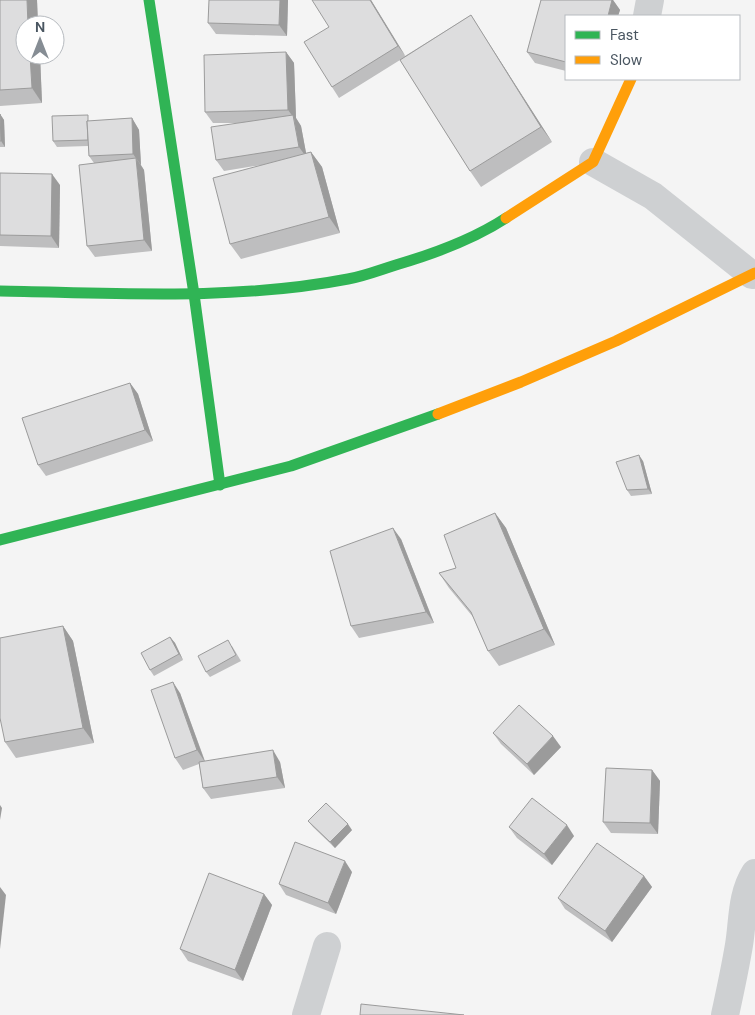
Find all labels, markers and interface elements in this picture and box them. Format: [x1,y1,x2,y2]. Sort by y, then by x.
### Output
north arrow [15,15,65,65]
legend [565,15,740,80]
text: N [35,18,45,36]
text: Fast [610,25,639,45]
text: Slow [610,50,643,70]

